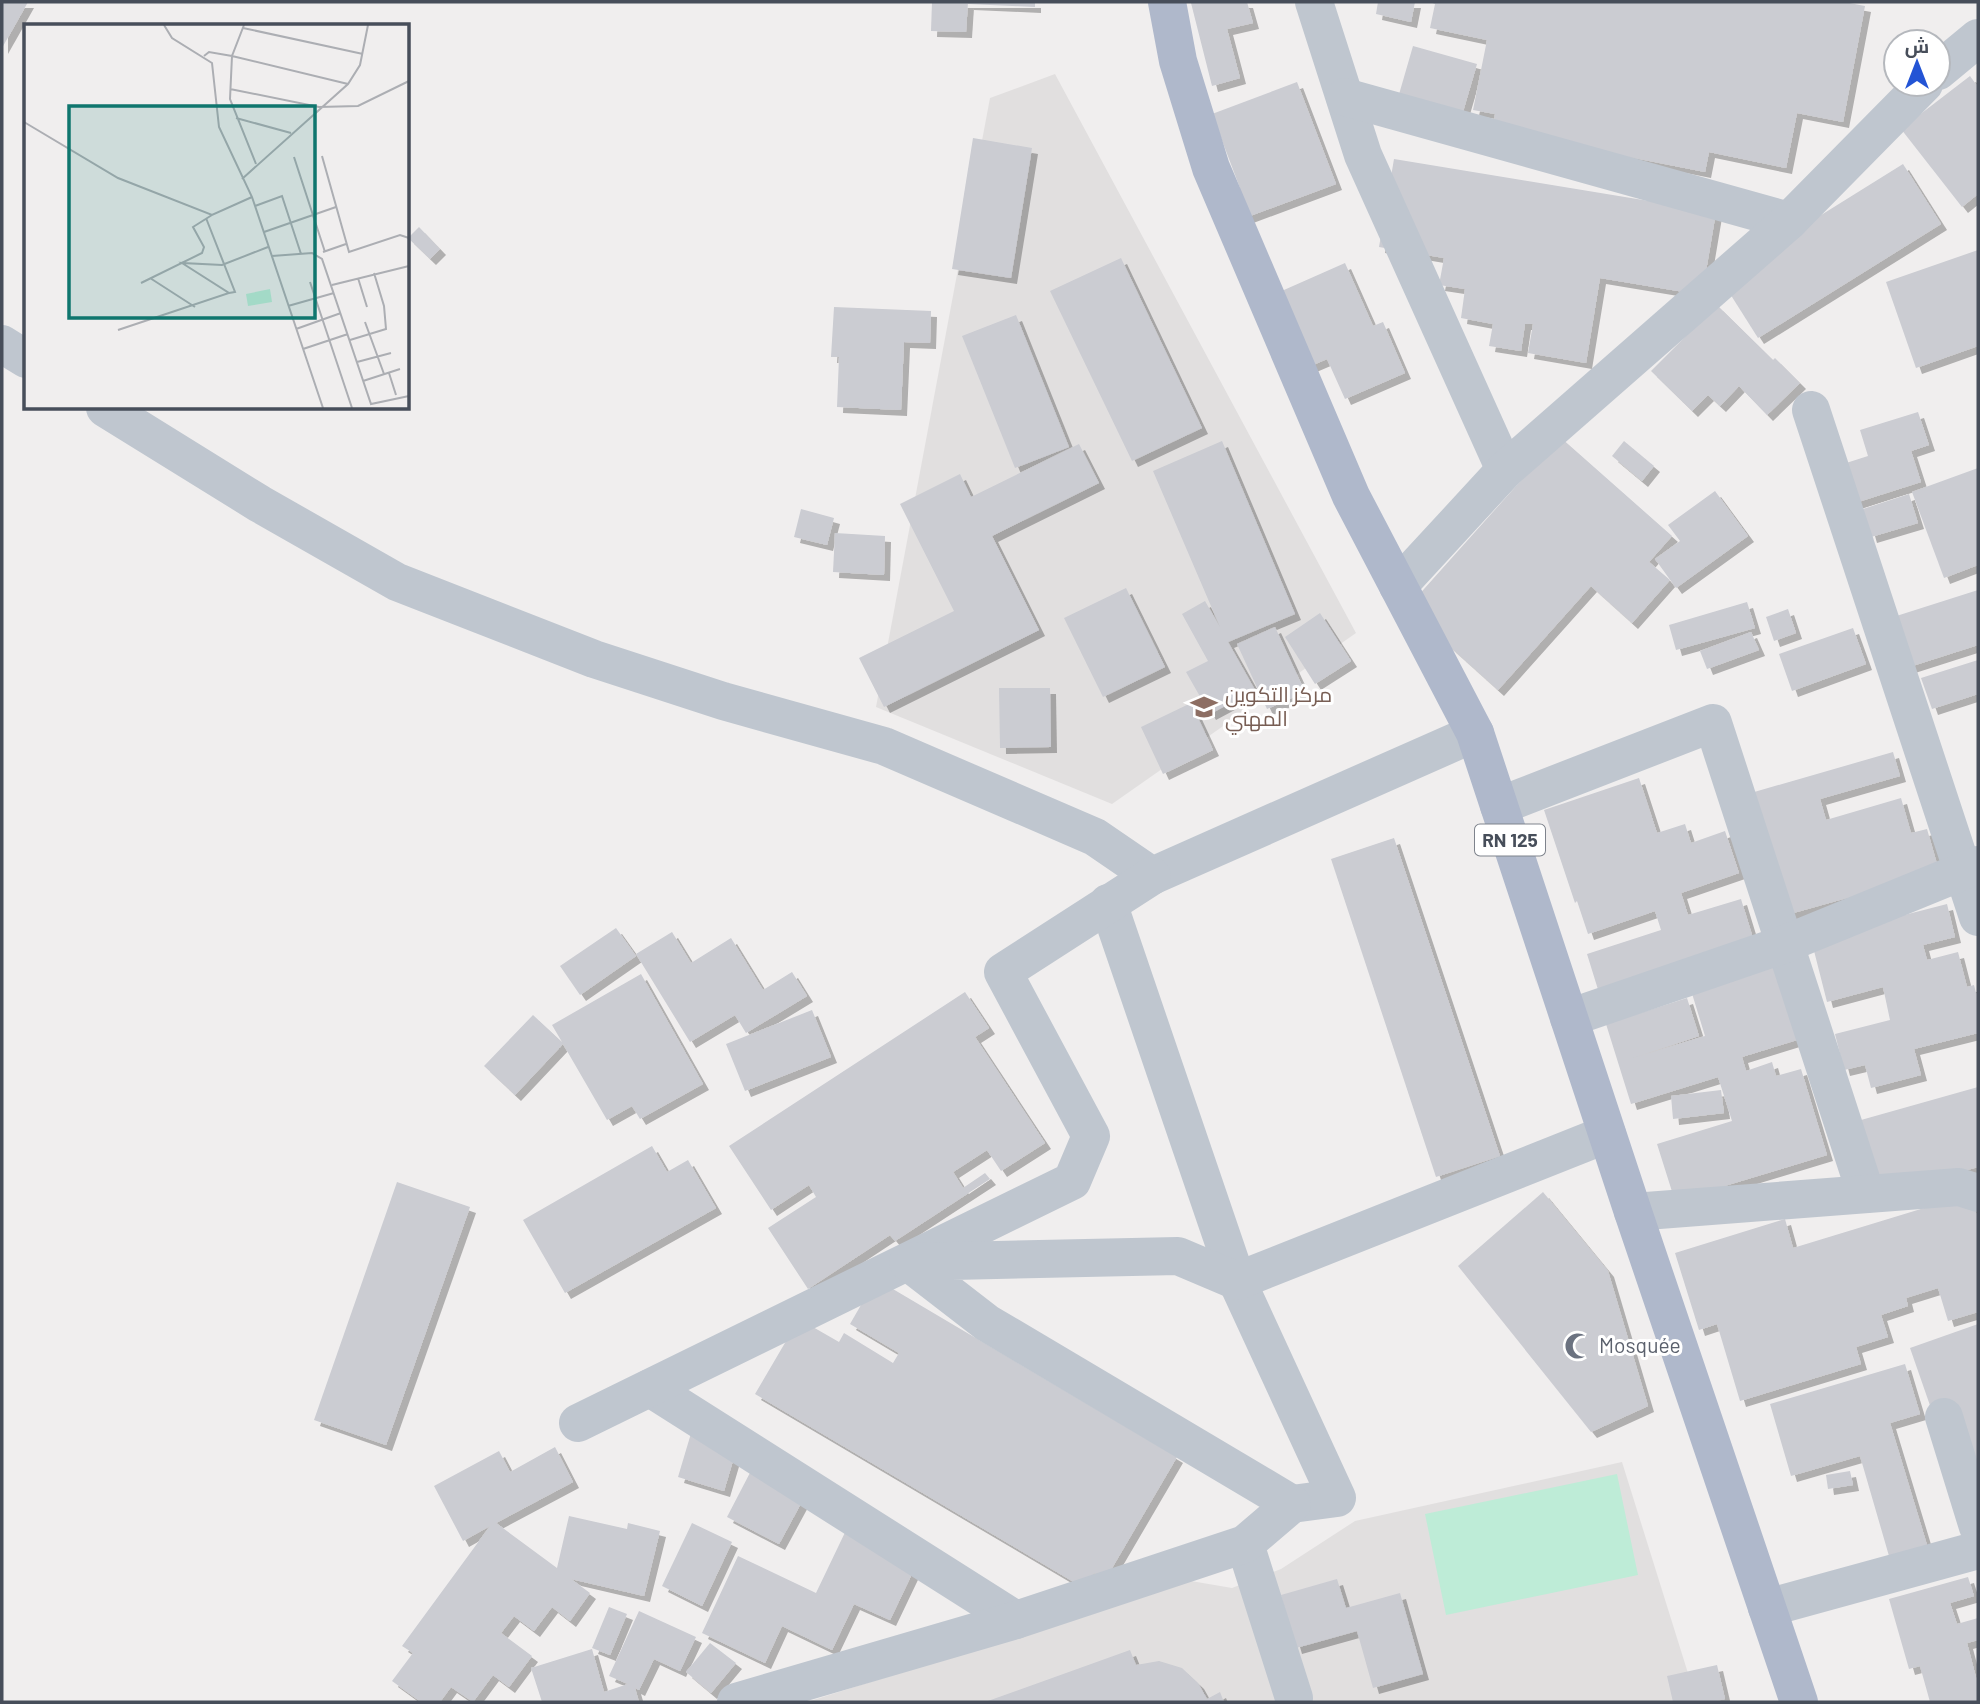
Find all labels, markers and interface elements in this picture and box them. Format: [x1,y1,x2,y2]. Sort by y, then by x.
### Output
inset map [24,24,410,410]
north arrow [1882,28,1952,98]
text: ش [1905,34,1929,58]
place label: مركز التكوين المهني [1225,681,1332,735]
school or university icon: مركز التكوين المهني [1189,692,1219,722]
road number: RN 125 [1475,824,1545,856]
mosque icon: Mosquée [1563,1331,1593,1361]
place label: Mosquée [1599,1332,1681,1357]

